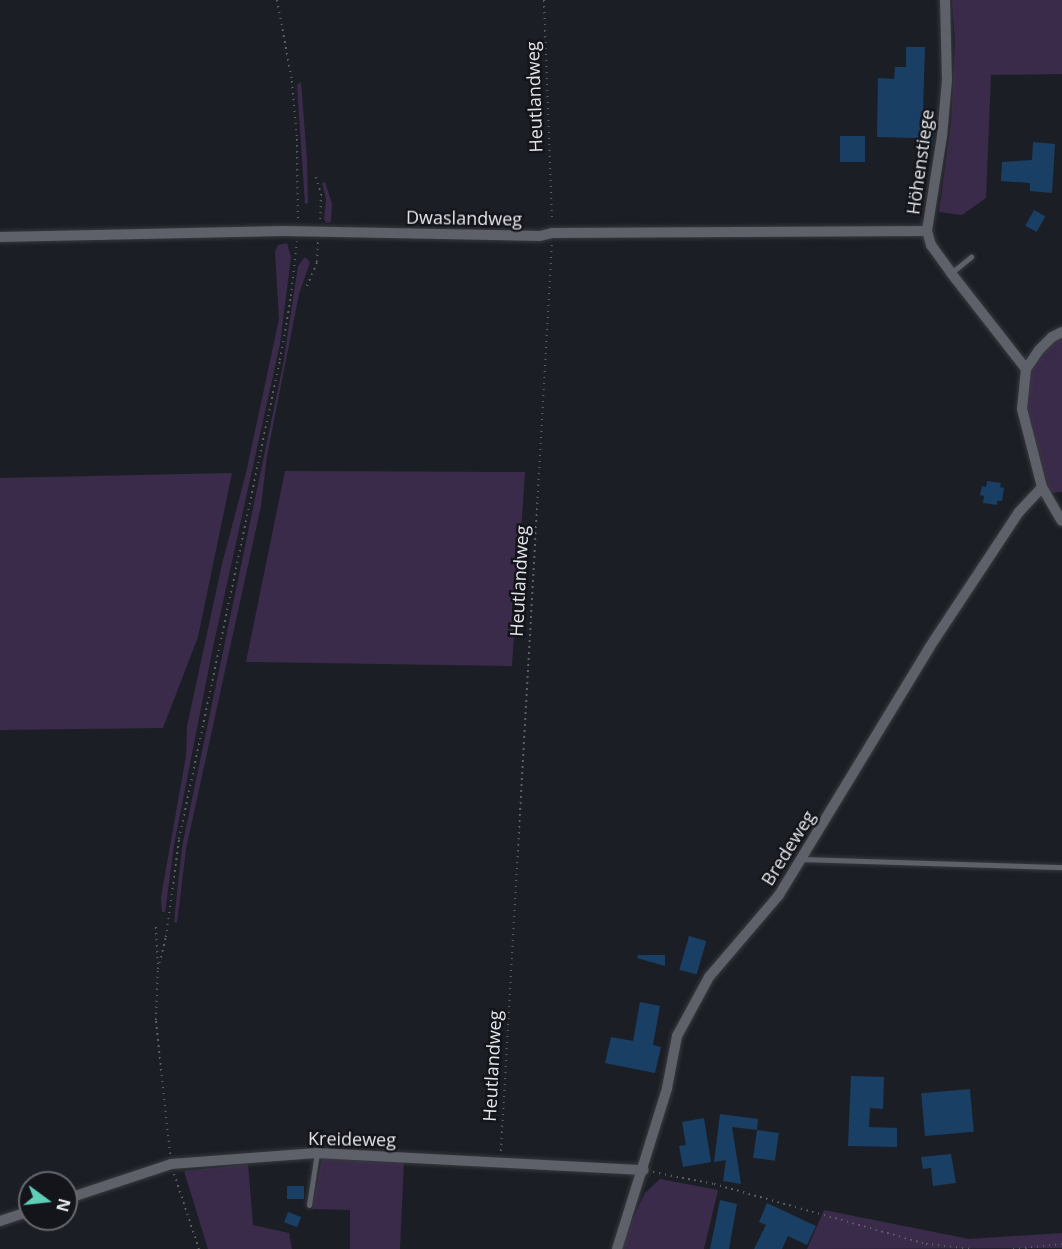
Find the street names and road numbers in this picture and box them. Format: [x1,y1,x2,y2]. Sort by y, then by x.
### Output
street label: Heutlandweg [521,41,547,153]
street label: Höhenstiege [902,108,938,216]
street label: Dwaslandweg [406,206,522,230]
street label: Heutlandweg [505,525,533,637]
street label: Bredeweg [757,807,819,889]
street label: Heutlandweg [478,1010,506,1122]
street label: Kreideweg [308,1127,396,1151]

